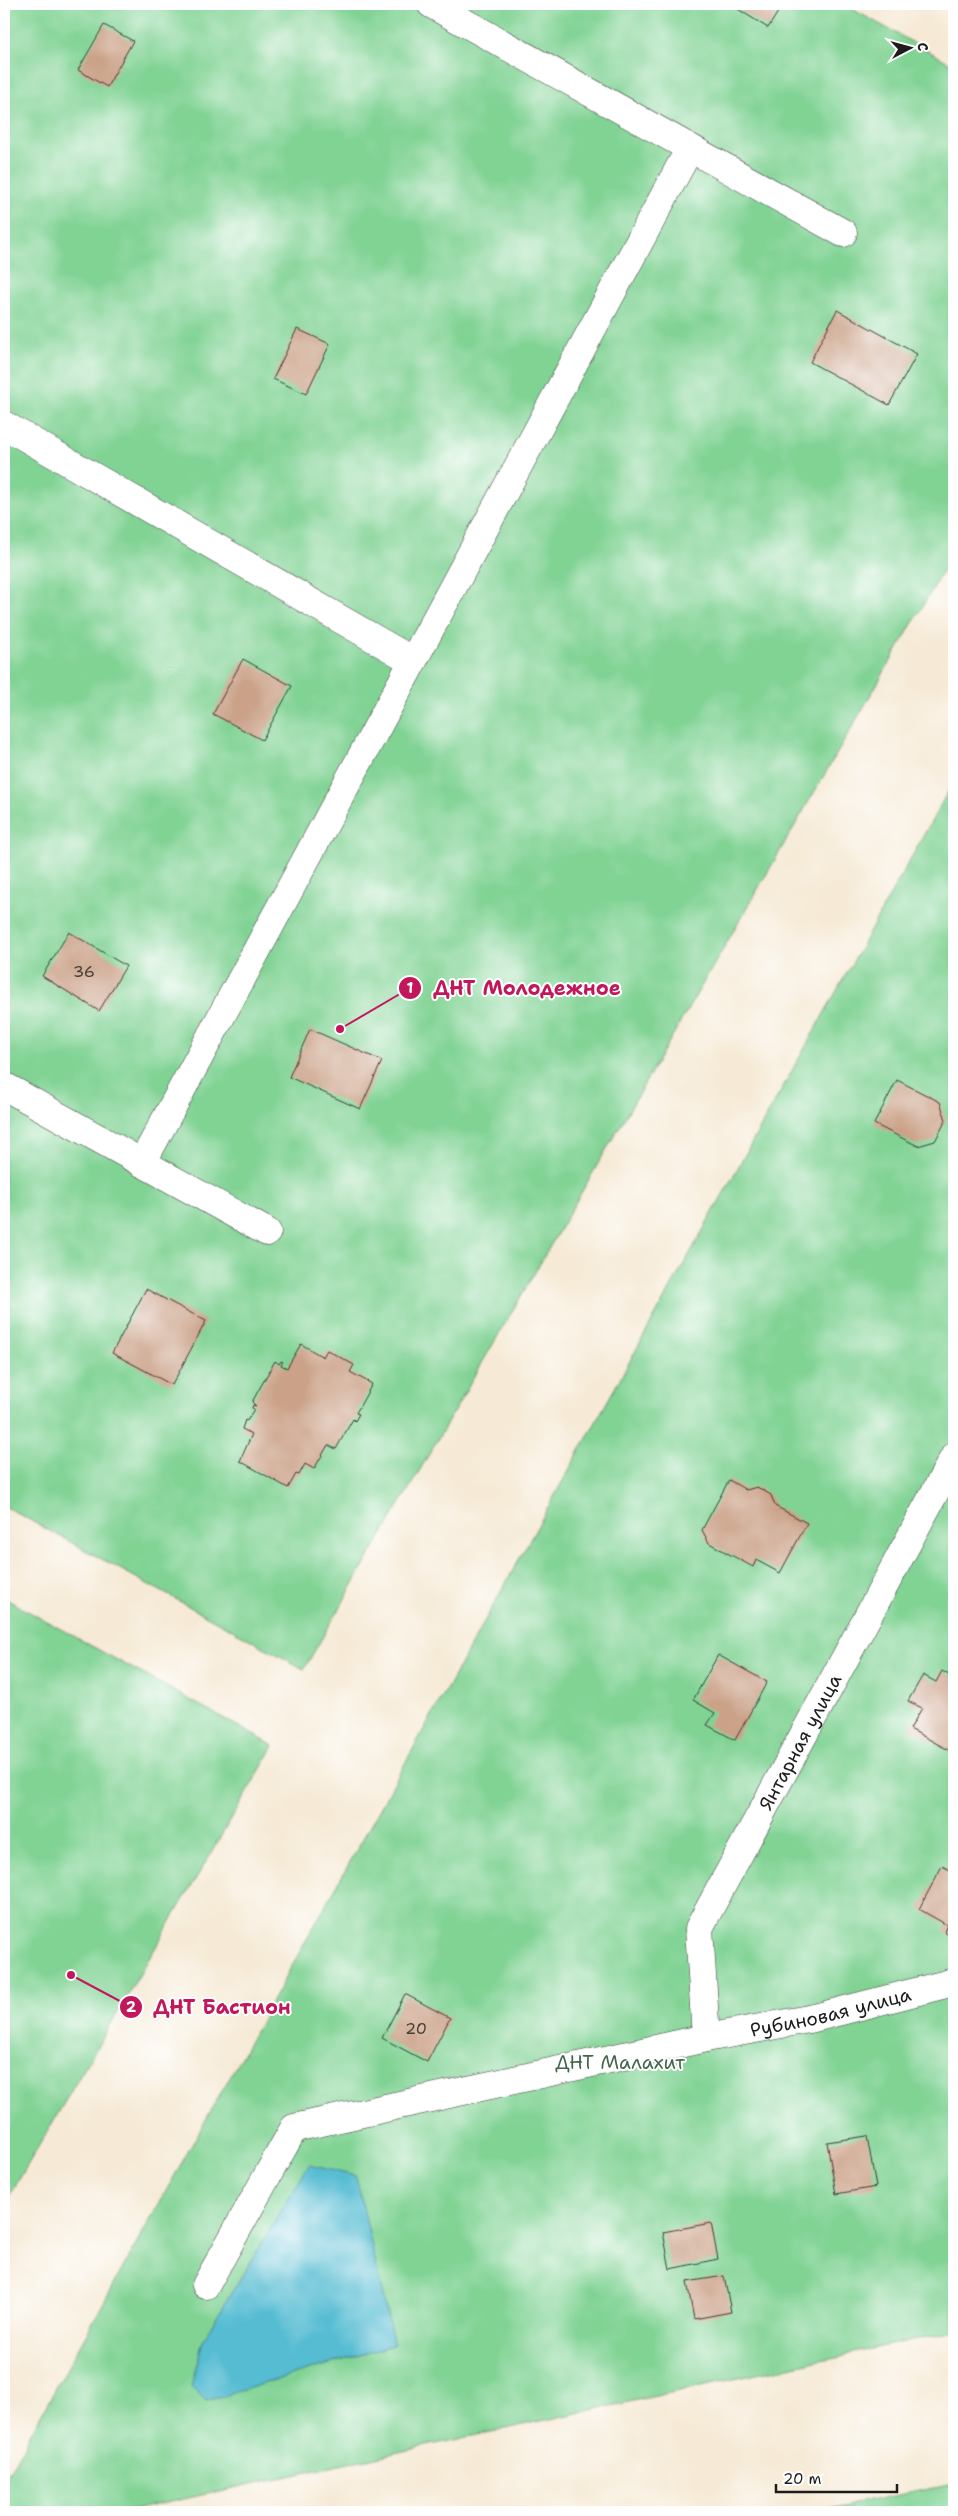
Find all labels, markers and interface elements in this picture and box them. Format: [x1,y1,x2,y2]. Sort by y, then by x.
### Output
north arrow [886,22,936,72]
text: С [914,41,932,52]
house number: 36 [73,961,95,982]
callout: ДНТ Молодежное [398,970,630,1005]
text: ДНТ Молодежное [433,975,621,1001]
text: 1 [407,978,414,998]
street label: Янтарная улица [753,1669,847,1815]
street label: Рубиновая улица [748,1982,914,2043]
callout: ДНТ Бастион [119,1989,301,2024]
text: ДНТ Бастион [153,1994,291,2020]
text: 2 [126,1997,137,2017]
house number: 20 [405,2018,427,2039]
park label: ДНТ Малахит [555,2050,685,2075]
scale bar [776,2461,897,2493]
text: 20 m [783,2469,822,2489]

